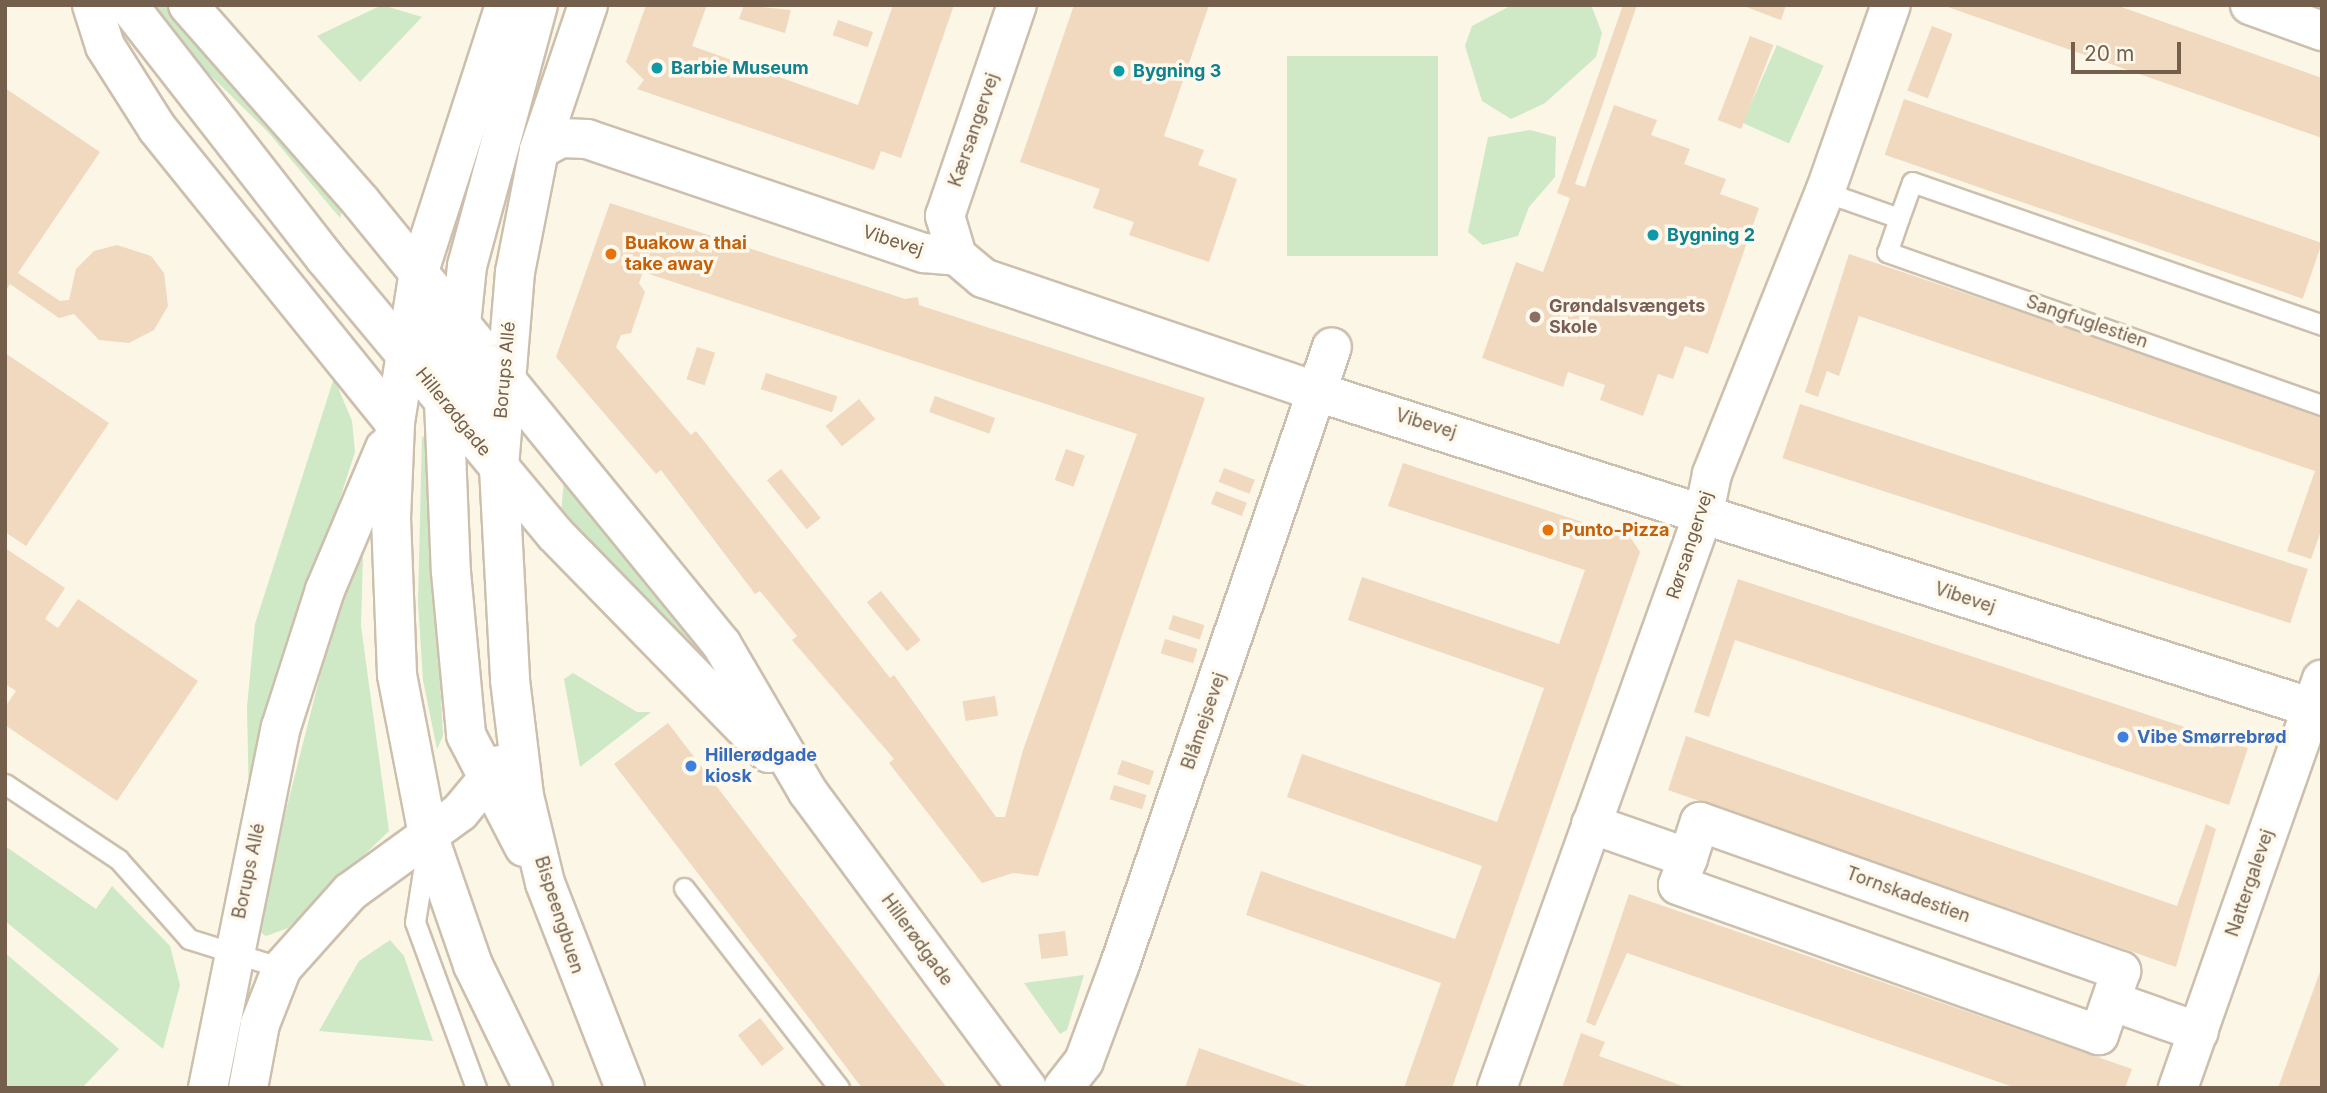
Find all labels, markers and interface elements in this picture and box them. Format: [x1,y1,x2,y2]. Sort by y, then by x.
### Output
scale bar [2075,28,2185,72]
text: 20 m [2084,41,2134,66]
place label: Barbie Museum [671,57,809,79]
marker: Barbie Museum [649,60,665,76]
place label: Bygning 3 [1133,60,1221,82]
marker: Bygning 3 [1111,63,1127,79]
street label: Kærsangervej [944,70,1004,190]
street label: Vibevej [860,221,926,261]
place label: Bygning 2 [1667,224,1755,246]
marker: Bygning 2 [1645,227,1661,243]
place label: Buakow a thai take away [625,233,747,276]
marker: Buakow a thai take away [603,246,619,262]
street label: Sangfuglestien [2023,291,2151,353]
place label: Grøndalsvængets Skole [1549,296,1705,338]
marker: Grøndalsvængets Skole [1527,309,1543,325]
street label: Borups Allé [490,321,520,419]
street label: Hillerødgade [411,363,495,461]
street label: Vibevej [1393,405,1459,443]
street label: Rørsangervej [1662,488,1718,602]
place label: Punto-Pizza [1562,519,1670,541]
marker: Punto-Pizza [1540,522,1556,538]
street label: Vibevej [1932,578,1998,618]
street label: Blåmejsevej [1177,670,1231,772]
place label: Vibe Smørrebrød [2137,726,2287,748]
marker: Vibe Smørrebrød [2115,729,2131,745]
place label: Hillerødgade kiosk [705,745,817,788]
marker: Hillerødgade kiosk [683,758,699,774]
street label: Borups Allé [228,821,270,921]
street label: Nattergalevej [2222,827,2278,939]
street label: Bispeengbuen [530,854,588,976]
street label: Tornskadestien [1843,863,1973,927]
street label: Hillerødgade [877,890,957,990]

